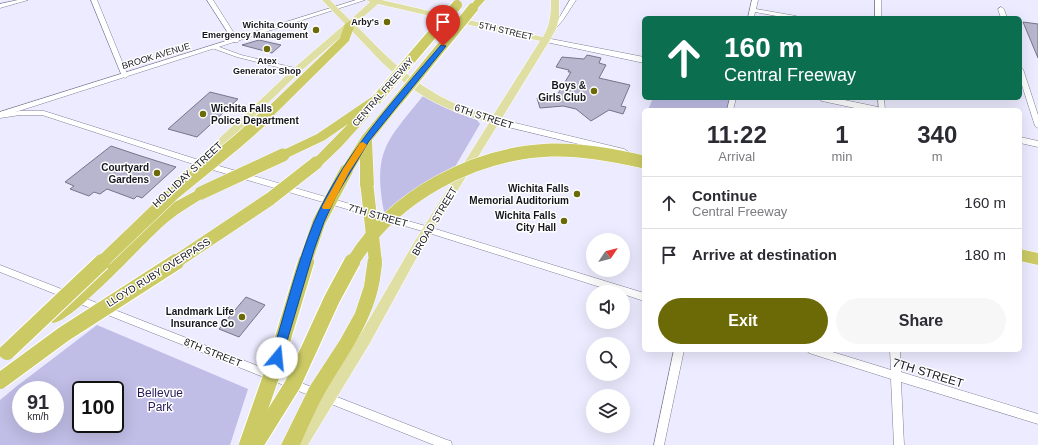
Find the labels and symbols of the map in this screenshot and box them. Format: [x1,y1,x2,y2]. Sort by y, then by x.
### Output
pin [426,5,460,46]
place label: Arby's [351,17,379,27]
marker: Arby's [382,17,392,27]
place label: Wichita County Emergency Management [202,20,308,40]
street label: 5TH STREET [478,20,534,42]
marker: Wichita County Emergency Management [311,25,321,35]
street label: BROOK AVENUE [121,41,191,71]
marker: Atex Generator Shop [262,44,272,54]
place label: Atex Generator Shop [233,56,302,76]
street label: CENTRAL FREEWAY [350,56,416,128]
place label: Boys & Girls Club [538,80,586,103]
marker: Boys & Girls Club [589,86,599,96]
street label: 6TH STREET [453,102,515,131]
place label: Wichita Falls Police Department [211,103,299,126]
marker: Wichita Falls Police Department [198,109,208,119]
street label: HOLLIDAY STREET [150,139,224,209]
place label: Courtyard Gardens [101,162,149,185]
marker: Courtyard Gardens [152,168,162,178]
place label: Wichita Falls Memorial Auditorium [469,183,569,206]
street label: BROAD STREET [410,185,459,257]
marker: Wichita Falls Memorial Auditorium [572,189,582,199]
street label: 7TH STREET [347,202,409,229]
place label: Wichita Falls City Hall [495,210,556,233]
marker: Wichita Falls City Hall [559,216,569,226]
north arrow [586,233,630,277]
street label: LLOYD RUBY OVERPASS [104,236,212,309]
place label: Landmark Life Insurance Co [166,306,234,329]
marker: Landmark Life Insurance Co [237,312,247,322]
street label: 8TH STREET [182,336,243,369]
position arrow [256,337,298,379]
street label: 7TH STREET [891,356,966,391]
speed limit sign: 100 [72,381,124,433]
park label: Bellevue Park [137,386,183,414]

